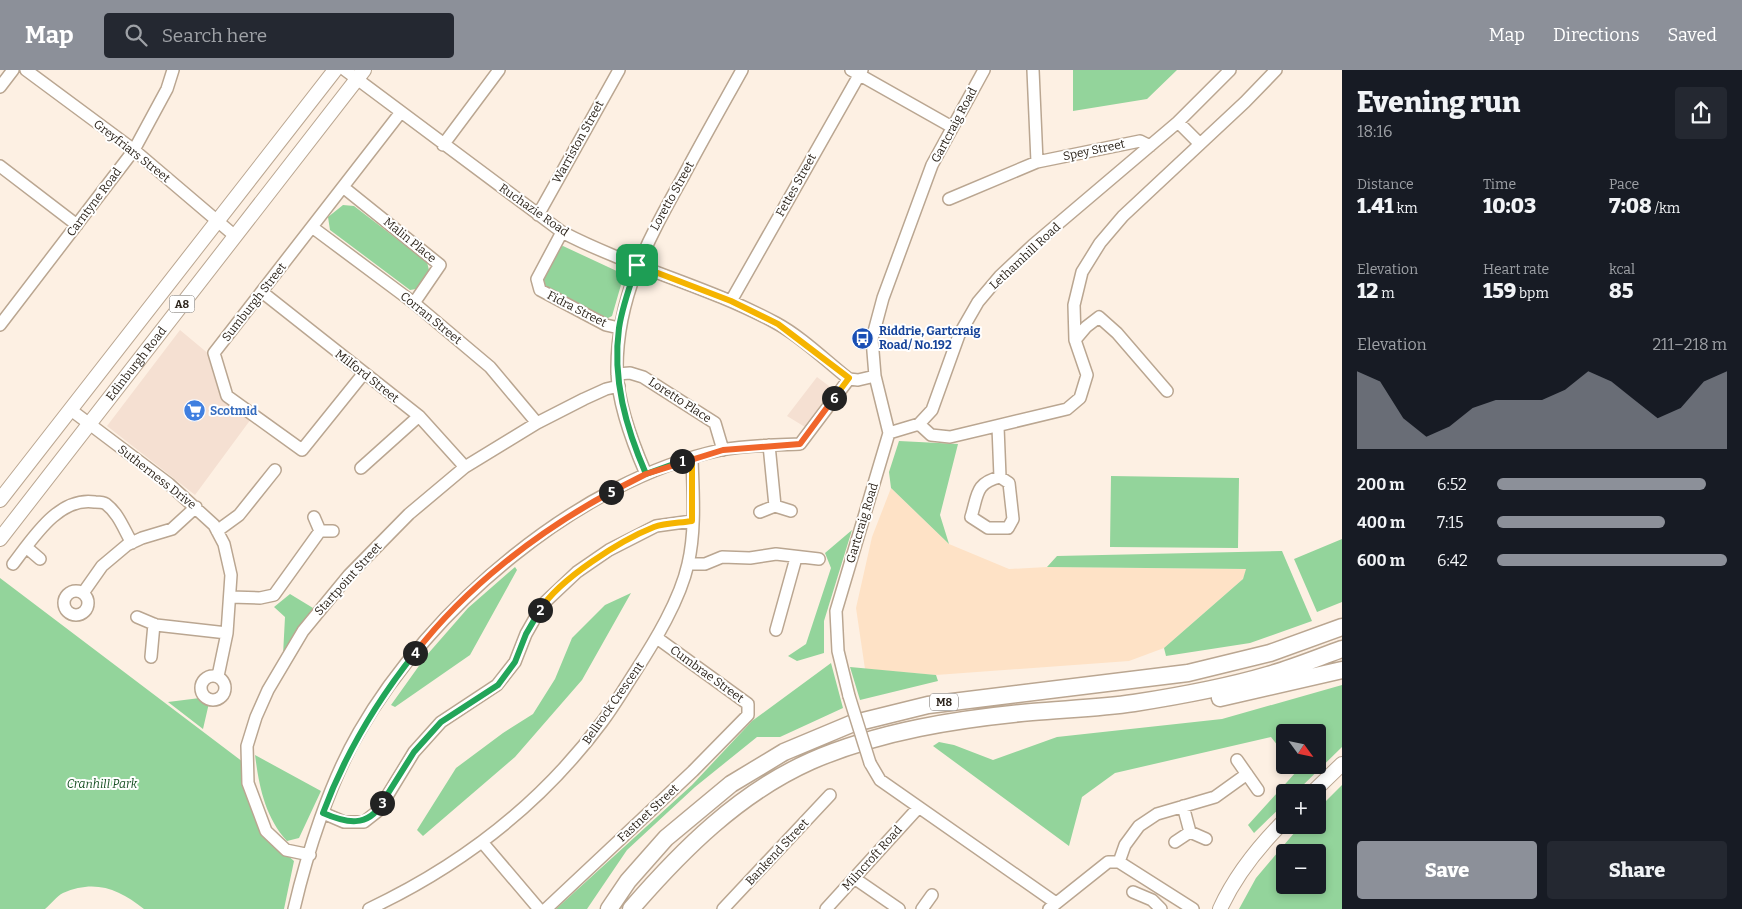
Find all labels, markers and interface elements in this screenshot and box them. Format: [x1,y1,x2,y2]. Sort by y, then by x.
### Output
search box [104,13,454,58]
text: Map [25,21,74,49]
icon: search [122,21,150,49]
text: Search here [162,24,267,47]
text: Map [1489,24,1525,46]
text: Directions [1553,24,1640,46]
text: Saved [1668,24,1717,46]
street label: Gartcraig Road [928,85,980,165]
text: Evening run [1357,86,1520,119]
button: share [1675,87,1727,139]
street label: Warriston Street [549,98,607,186]
street label: Greyfriars Street [91,117,173,186]
text: 18:16 [1357,122,1392,141]
street label: Spey Street [1062,136,1127,163]
street label: Fettes Street [773,150,819,219]
street label: Loretto Street [647,159,697,233]
street label: Carntyne Road [64,165,124,239]
text: Distance [1357,176,1414,193]
text: Time [1483,176,1516,193]
text: Pace [1609,176,1639,193]
street label: Ruchazie Road [497,181,571,239]
text: 1.41 [1357,193,1394,219]
text: 10:03 [1483,193,1536,219]
text: 7:08 [1609,193,1652,219]
text: km [1394,200,1418,217]
text: /km [1652,200,1680,217]
street label: Malin Place [381,215,439,265]
street label: Lethamhill Road [987,220,1063,292]
pin [616,244,658,286]
icon: arrive [623,251,651,279]
street label: Sumburgh Street [219,259,289,344]
text: Elevation [1357,261,1418,278]
text: Heart rate [1483,261,1549,278]
text: kcal [1609,261,1635,278]
text: 12 [1357,278,1378,304]
text: 159 [1483,278,1516,304]
text: 85 [1609,278,1633,304]
text: m [1378,285,1395,302]
text: bpm [1516,285,1549,302]
street label: Fidra Street [545,288,610,330]
street label: Corran Street [398,289,465,347]
road number: A8 [170,295,194,312]
street label: Edinburgh Road [103,324,169,403]
place label: Riddrie, Gartcraig Road/ No.192 [879,324,981,352]
bus stop icon: Riddrie, Gartcraig Road/ No.192 [851,326,875,350]
text: Elevation [1357,335,1427,354]
text: 211–218 m [1652,335,1727,354]
street label: Milford Street [332,347,402,406]
street label: Loretto Place [646,374,714,426]
pin: 6 [822,386,846,410]
text: 6 [830,390,839,407]
supermarket icon: Scotmid [182,399,206,423]
place label: Scotmid [210,404,258,418]
street label: Sutherness Drive [115,442,199,512]
pin: 1 [670,448,694,474]
text: 1 [679,453,686,470]
text: 200 m [1357,475,1404,494]
text: 6:52 [1437,475,1467,494]
pin: 5 [598,480,624,504]
street label: Gartcraig Road [843,481,881,565]
text: 5 [608,484,615,501]
text: 400 m [1357,513,1405,532]
text: 7:15 [1437,513,1463,532]
street label: Startpoint Street [312,539,385,618]
text: 600 m [1357,551,1405,570]
text: 6:42 [1437,551,1468,570]
pin: 2 [528,598,552,622]
text: 2 [537,602,544,619]
pin: 4 [402,640,428,666]
street label: Cumbrae Street [667,643,747,706]
text: 4 [411,645,420,662]
street label: Bellrock Crescent [579,659,647,747]
road number: M8 [930,694,958,710]
north arrow [1276,724,1326,774]
map controls [1276,724,1326,894]
park label: Cranhill Park [67,777,138,791]
street label: Fastnet Street [615,781,682,845]
button: + [1276,784,1326,834]
pin: 3 [370,790,394,816]
text: 3 [378,795,387,812]
street label: Bankend Street [743,815,812,888]
street label: Milncroft Road [839,823,905,893]
button: Save [1357,841,1537,899]
button: Share [1547,841,1727,899]
button: − [1276,844,1326,894]

